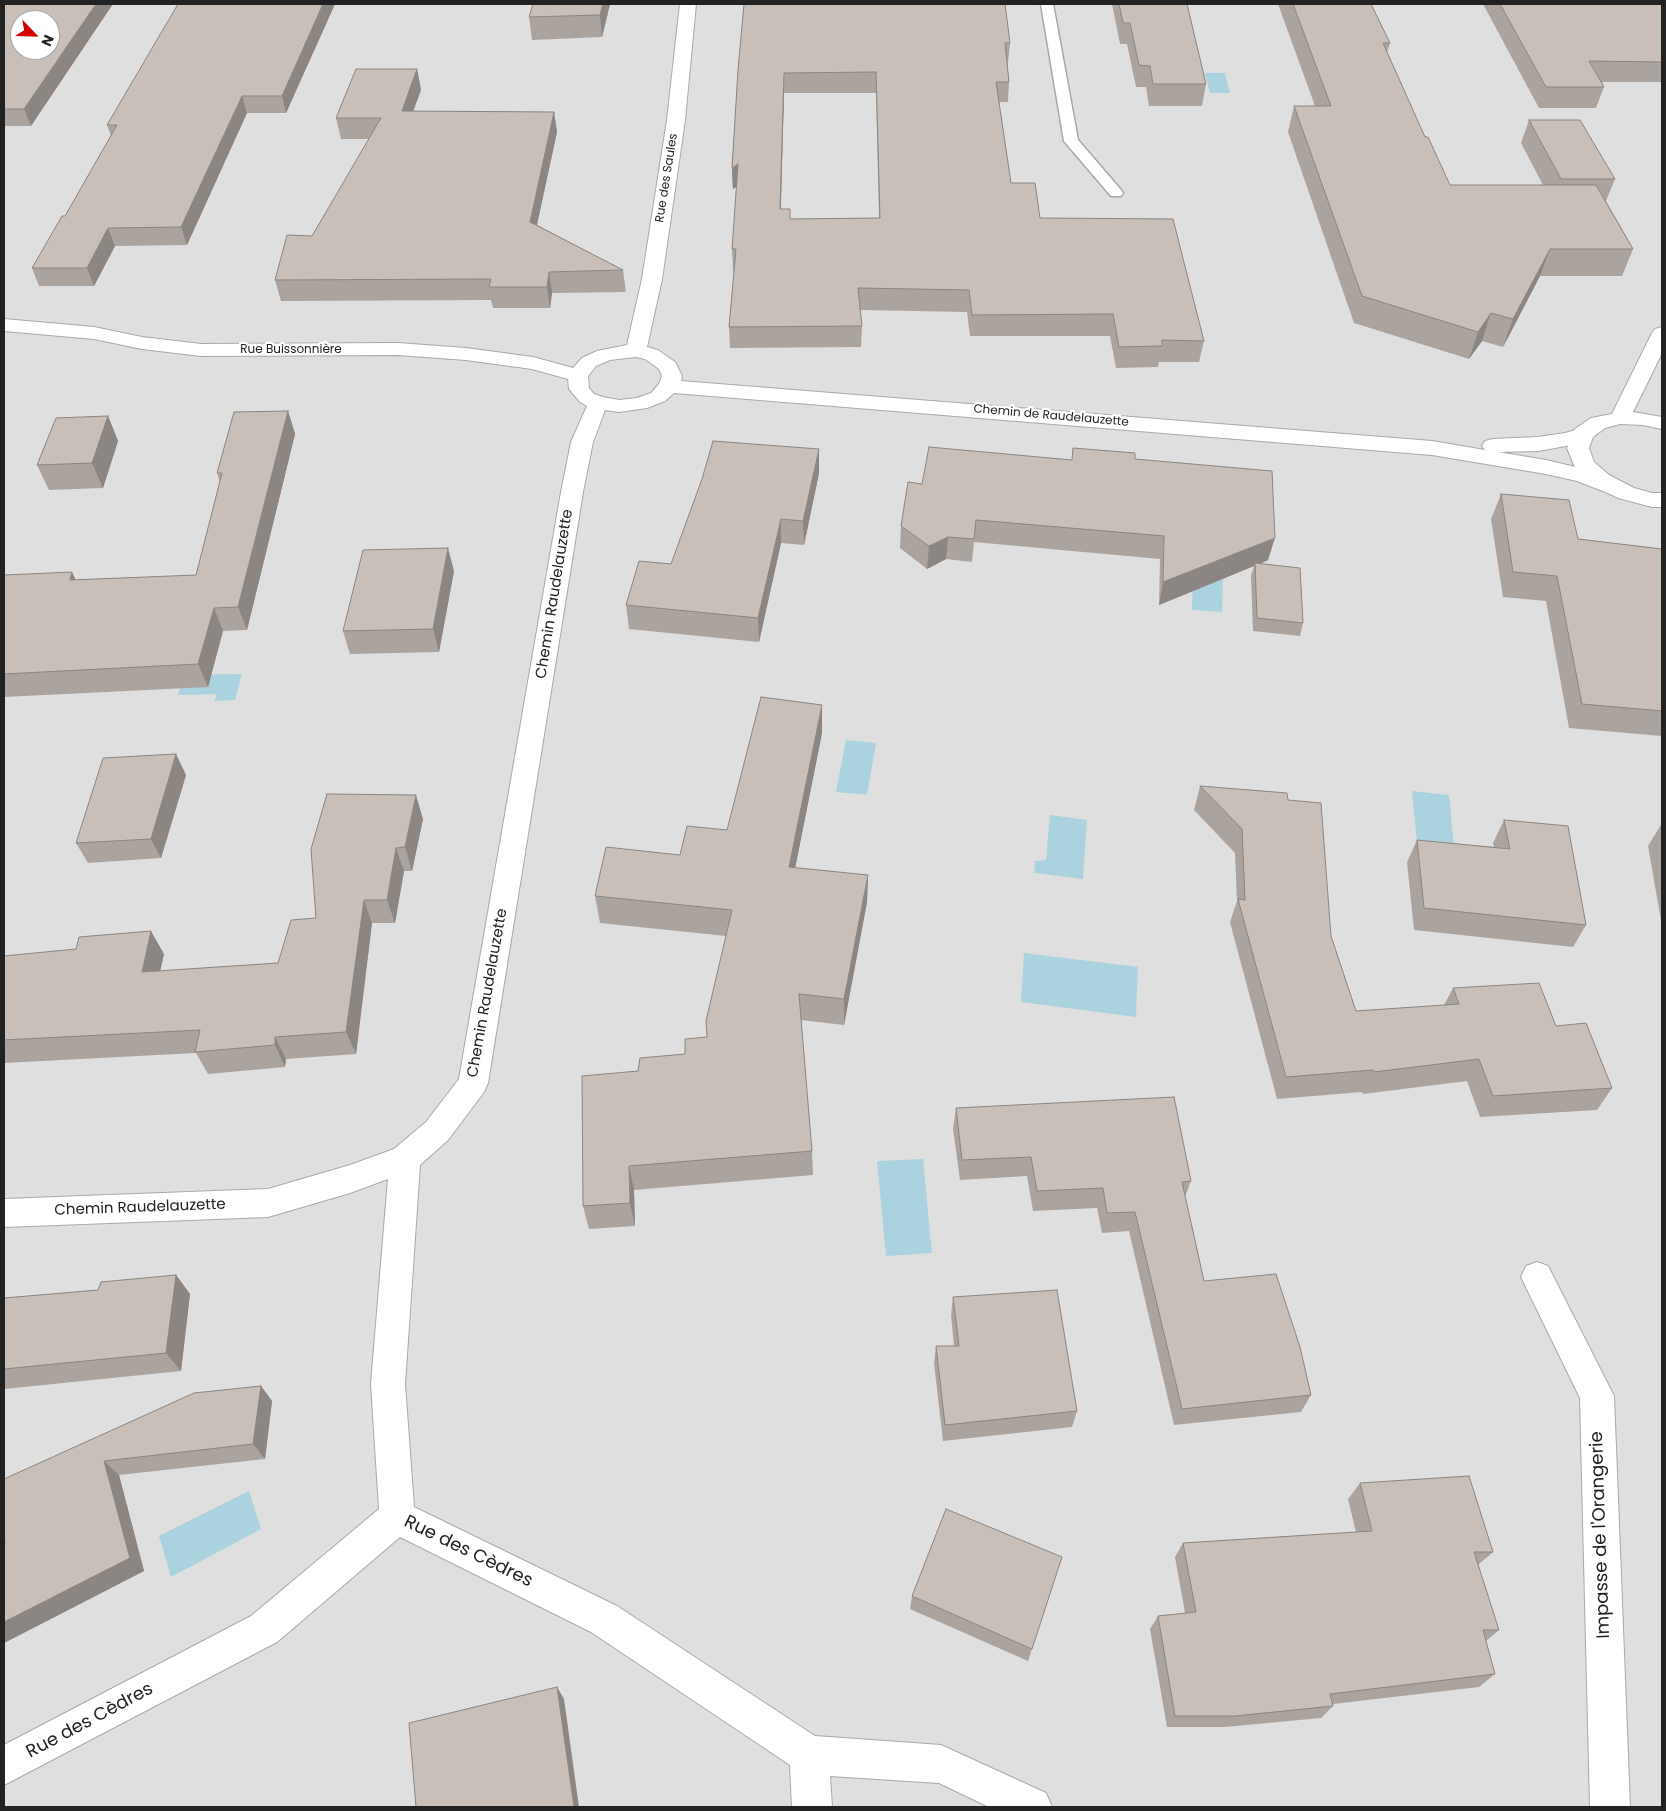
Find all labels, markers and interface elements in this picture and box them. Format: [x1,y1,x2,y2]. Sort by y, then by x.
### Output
north arrow [10,10,60,60]
text: N [37,32,59,50]
street label: Rue des Saules [653,132,681,224]
street label: Rue Buissonnière [240,343,342,357]
street label: Chemin de Raudelauzette [973,402,1129,430]
street label: Chemin Raudelauzette [533,508,577,680]
street label: Chemin Raudelauzette [464,907,512,1079]
street label: Chemin Raudelauzette [54,1196,226,1220]
street label: Impasse de l'Orangerie [1587,1431,1615,1639]
street label: Rue des Cèdres [400,1512,536,1592]
street label: Rue des Cèdres [23,1678,157,1764]

